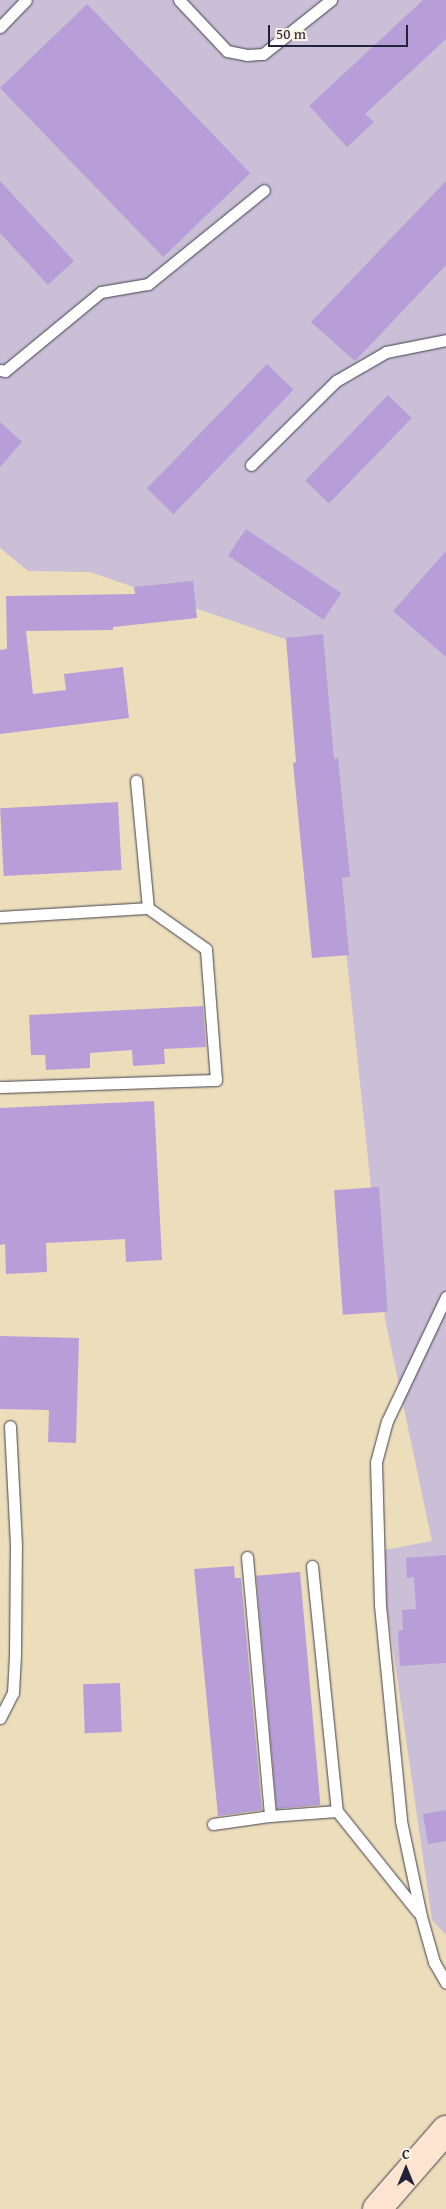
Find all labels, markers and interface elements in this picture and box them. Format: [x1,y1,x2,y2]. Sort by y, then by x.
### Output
scale bar [271,15,411,47]
text: 50 m [276,23,306,44]
north arrow [381,2144,431,2194]
text: С [402,2144,410,2164]

